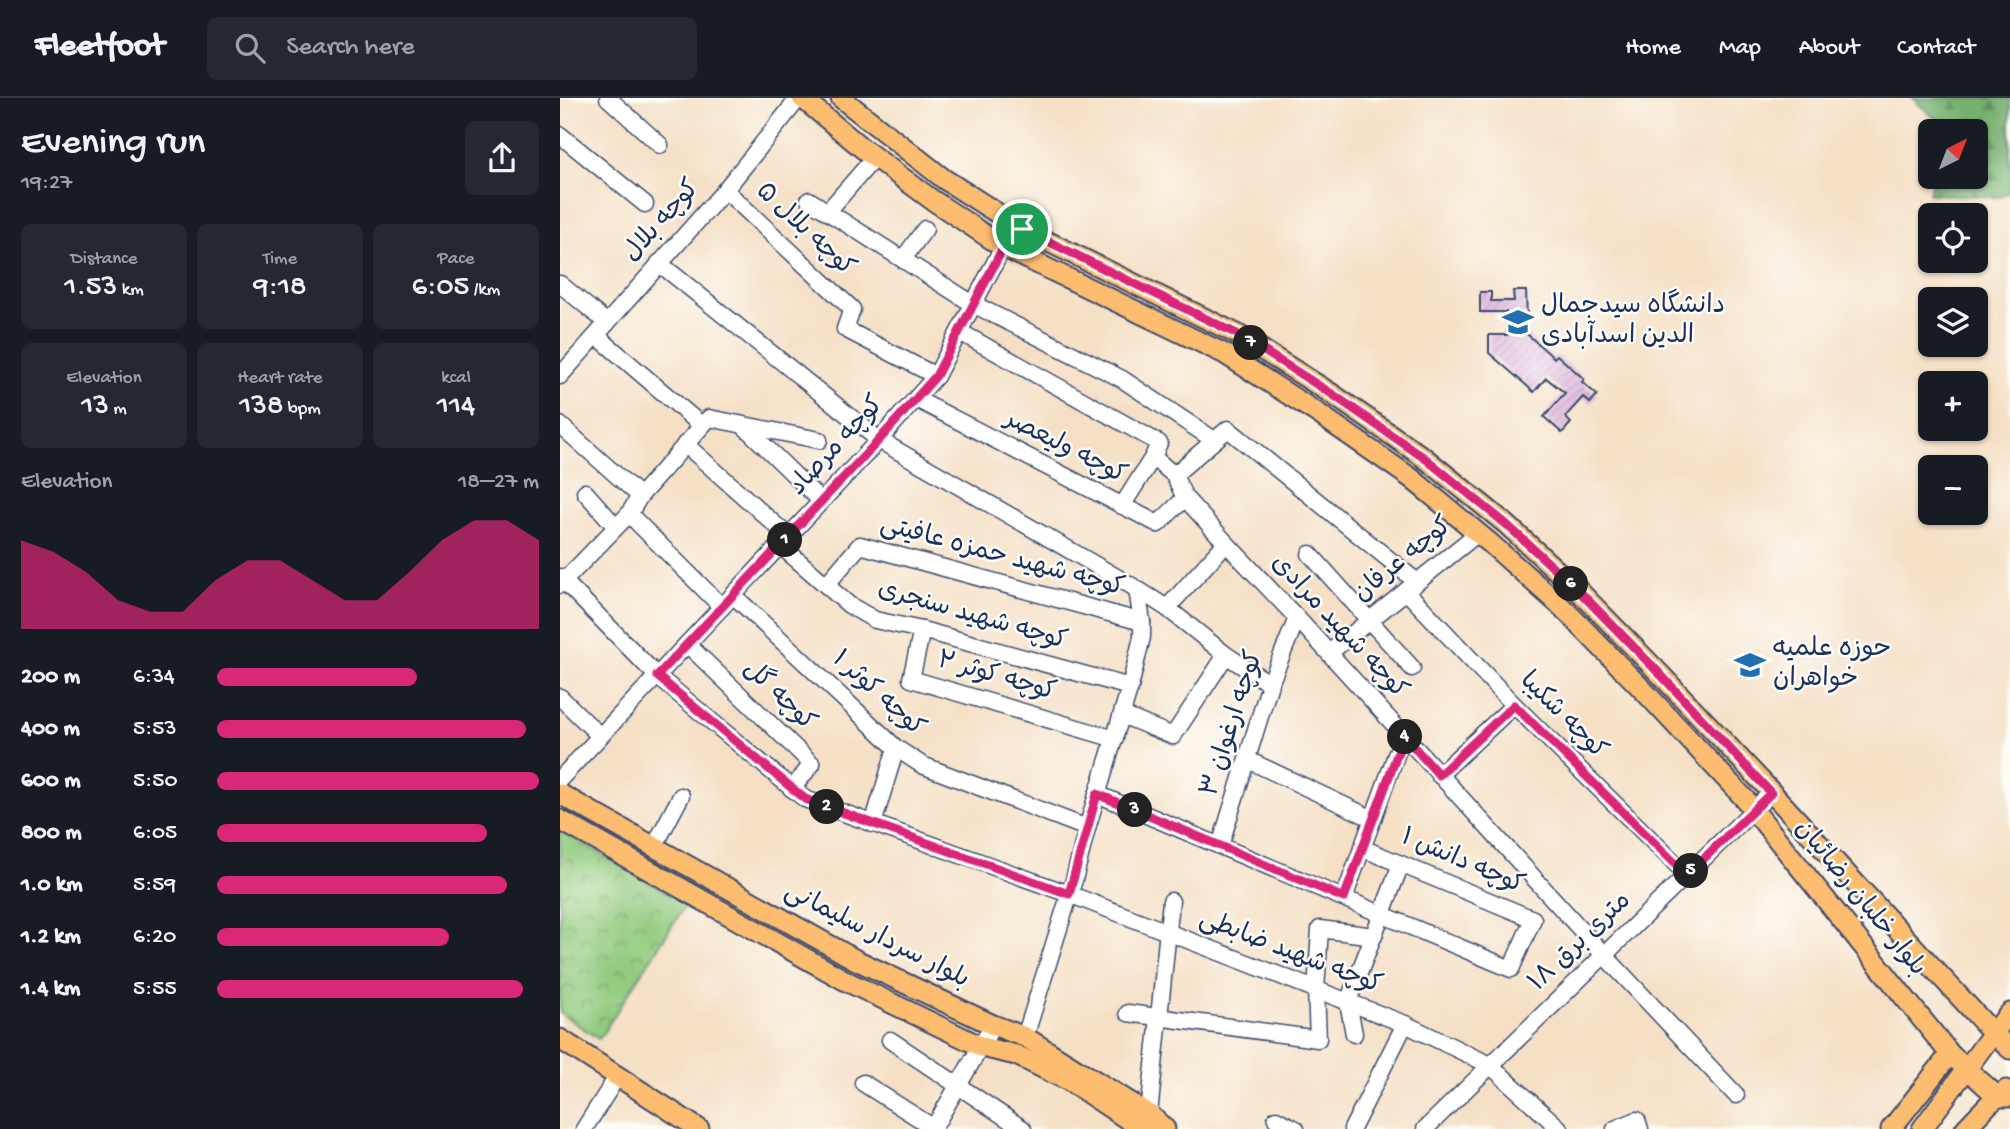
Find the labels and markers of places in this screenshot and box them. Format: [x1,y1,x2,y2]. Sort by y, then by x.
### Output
pin [992,199,1052,259]
place label: دانشگاه سیدجمال الدین اسدآبادی [1541,288,1725,353]
school or university icon: دانشگاه سیدجمال الدین اسدآبادی [1501,305,1535,339]
pin: 7 [1234,326,1268,360]
pin: 1 [768,522,803,558]
pin: 6 [1553,566,1588,602]
place label: حوزه علمیه خواهران [1773,635,1891,696]
school or university icon: حوزه علمیه خواهران [1733,648,1767,682]
pin: 4 [1388,720,1422,754]
pin: 2 [810,790,844,824]
pin: 3 [1118,792,1152,828]
pin: 5 [1674,854,1708,888]

